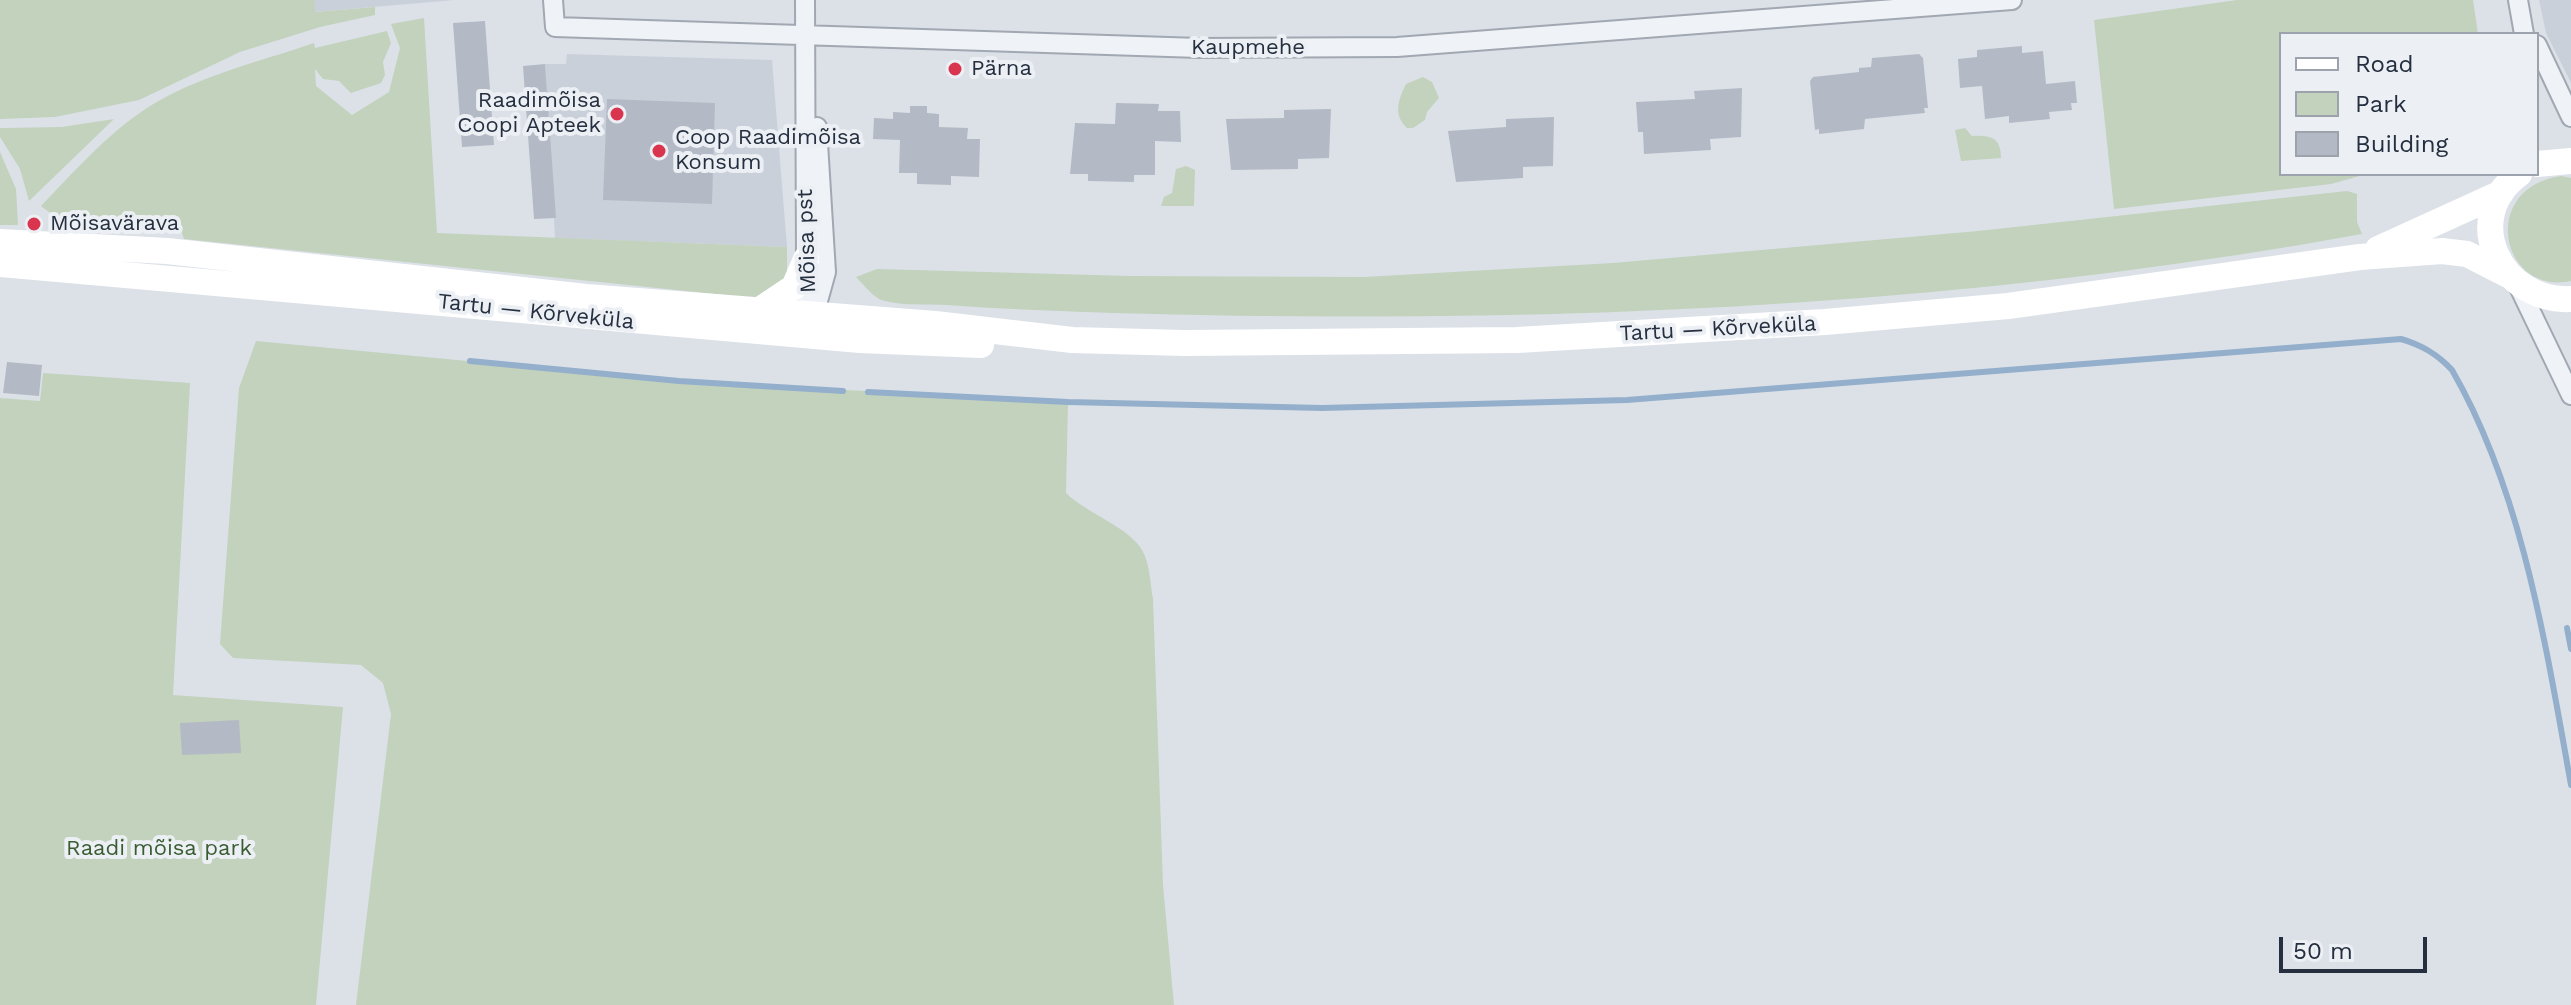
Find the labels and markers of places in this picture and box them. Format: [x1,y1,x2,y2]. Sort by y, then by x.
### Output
place label: Pärna [971,56,1032,82]
marker: Pärna [946,60,964,78]
place label: Raadimõisa Coopi Apteek [457,88,601,140]
marker: Raadimõisa Coopi Apteek [608,105,626,123]
place label: Coop Raadimõisa Konsum [675,125,861,176]
marker: Coop Raadimõisa Konsum [650,142,668,160]
place label: Mõisavärava [50,211,179,237]
marker: Mõisavärava [25,215,43,233]

